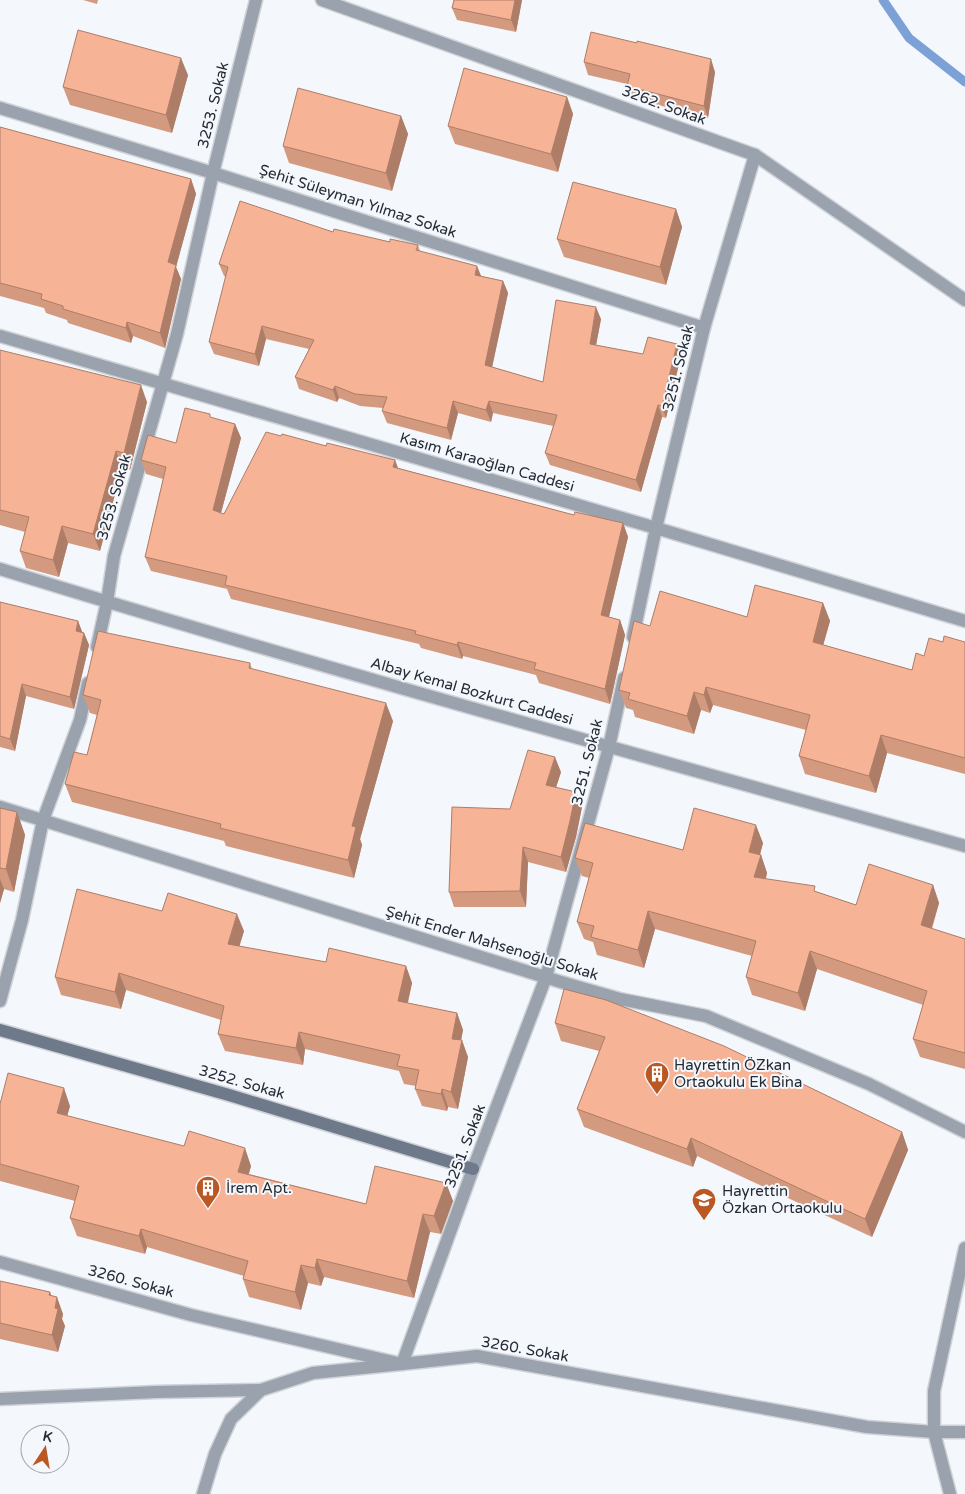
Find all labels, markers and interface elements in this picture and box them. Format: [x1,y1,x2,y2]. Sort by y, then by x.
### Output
street label: 3253. Sokak [194,60,232,150]
street label: 3262. Sokak [619,81,709,129]
street label: Şehit Süleyman Yılmaz Sokak [257,161,459,241]
street label: 3251. Sokak [659,323,697,413]
street label: Kasım Karaoğlan Caddesi [398,428,576,496]
street label: 3253. Sokak [93,452,135,542]
street label: Albay Kemal Bozkurt Caddesi [369,653,575,729]
street label: 3251. Sokak [568,717,606,807]
street label: Şehit Ender Mahsenoğlu Sokak [383,902,601,984]
place label: Hayrettin ÖZkan Ortaokulu Ek Bina [674,1056,802,1091]
street label: 3252. Sokak [197,1061,287,1103]
building icon: Hayrettin ÖZkan Ortaokulu Ek Bina [644,1061,670,1095]
street label: 3251. Sokak [441,1101,489,1191]
building icon: İrem Apt. [195,1175,221,1209]
place label: İrem Apt. [226,1179,292,1197]
place label: Hayrettin Özkan Ortaokulu [722,1182,842,1217]
school or university icon: Hayrettin Özkan Ortaokulu [691,1187,717,1221]
street label: 3260. Sokak [86,1261,176,1301]
street label: 3260. Sokak [480,1332,570,1366]
north arrow [20,1424,70,1474]
text: K [41,1427,55,1446]

